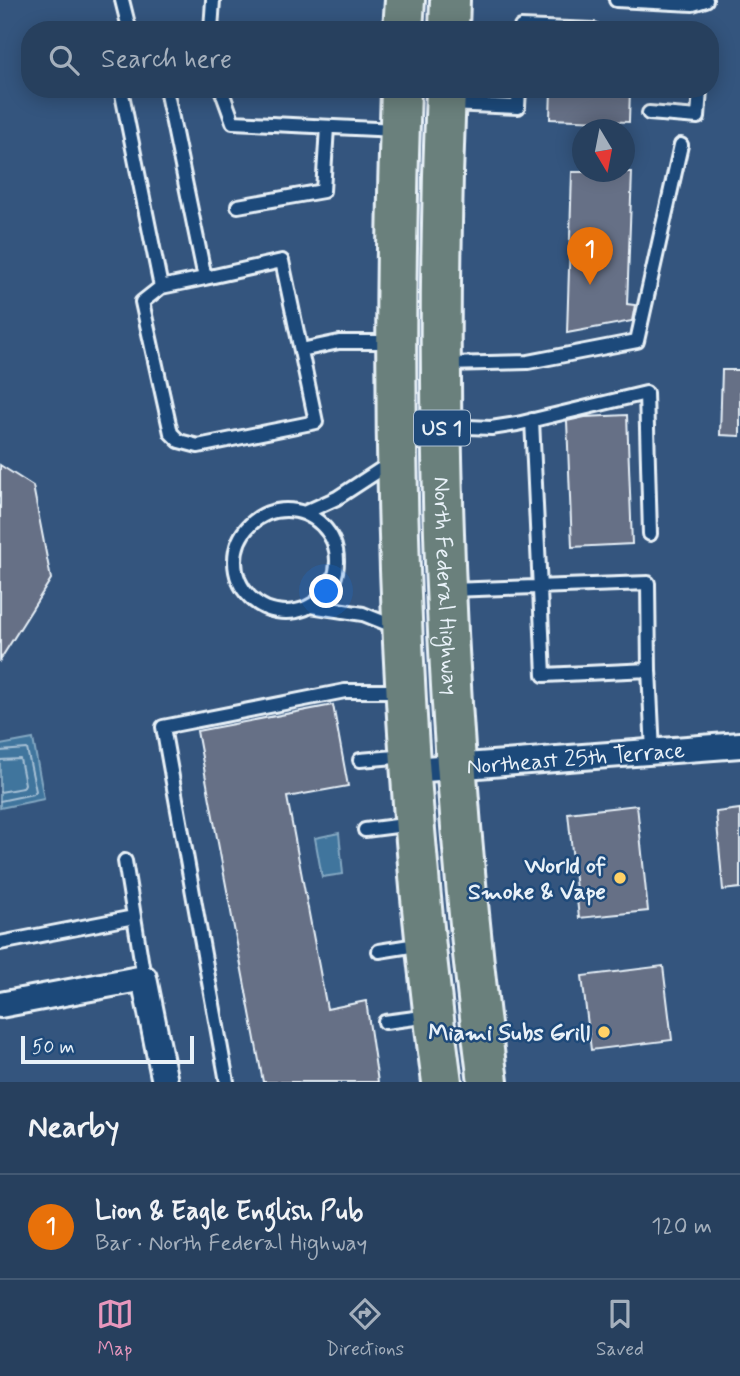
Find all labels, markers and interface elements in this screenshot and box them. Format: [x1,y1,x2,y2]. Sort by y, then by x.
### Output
search box [21,21,719,98]
icon: search [45,41,83,79]
text: Search here [101,43,232,77]
north arrow [572,119,635,182]
pin: 1 [567,227,613,285]
road number: US 1 [414,410,470,446]
street label: North Federal Highway [425,476,465,696]
your location [309,574,343,608]
street label: Northeast 25th Terrace [465,736,686,783]
place label: World of Smoke & Vape [468,852,607,908]
marker: World of Smoke & Vape [612,870,628,886]
place label: Miami Subs Grill [428,1019,590,1049]
marker: Miami Subs Grill [596,1024,612,1040]
scale bar [21,1033,194,1065]
text: 50 m [32,1035,75,1060]
text: Nearby [28,1108,119,1147]
text: Lion & Eagle English Pub [95,1195,363,1229]
text: 1 [46,1212,56,1242]
text: 120 m [651,1212,712,1242]
text: Bar · North Federal Highway [95,1229,367,1259]
tab: Map [96,1295,134,1362]
tab: Directions [326,1295,404,1362]
tab: Saved [596,1295,644,1362]

